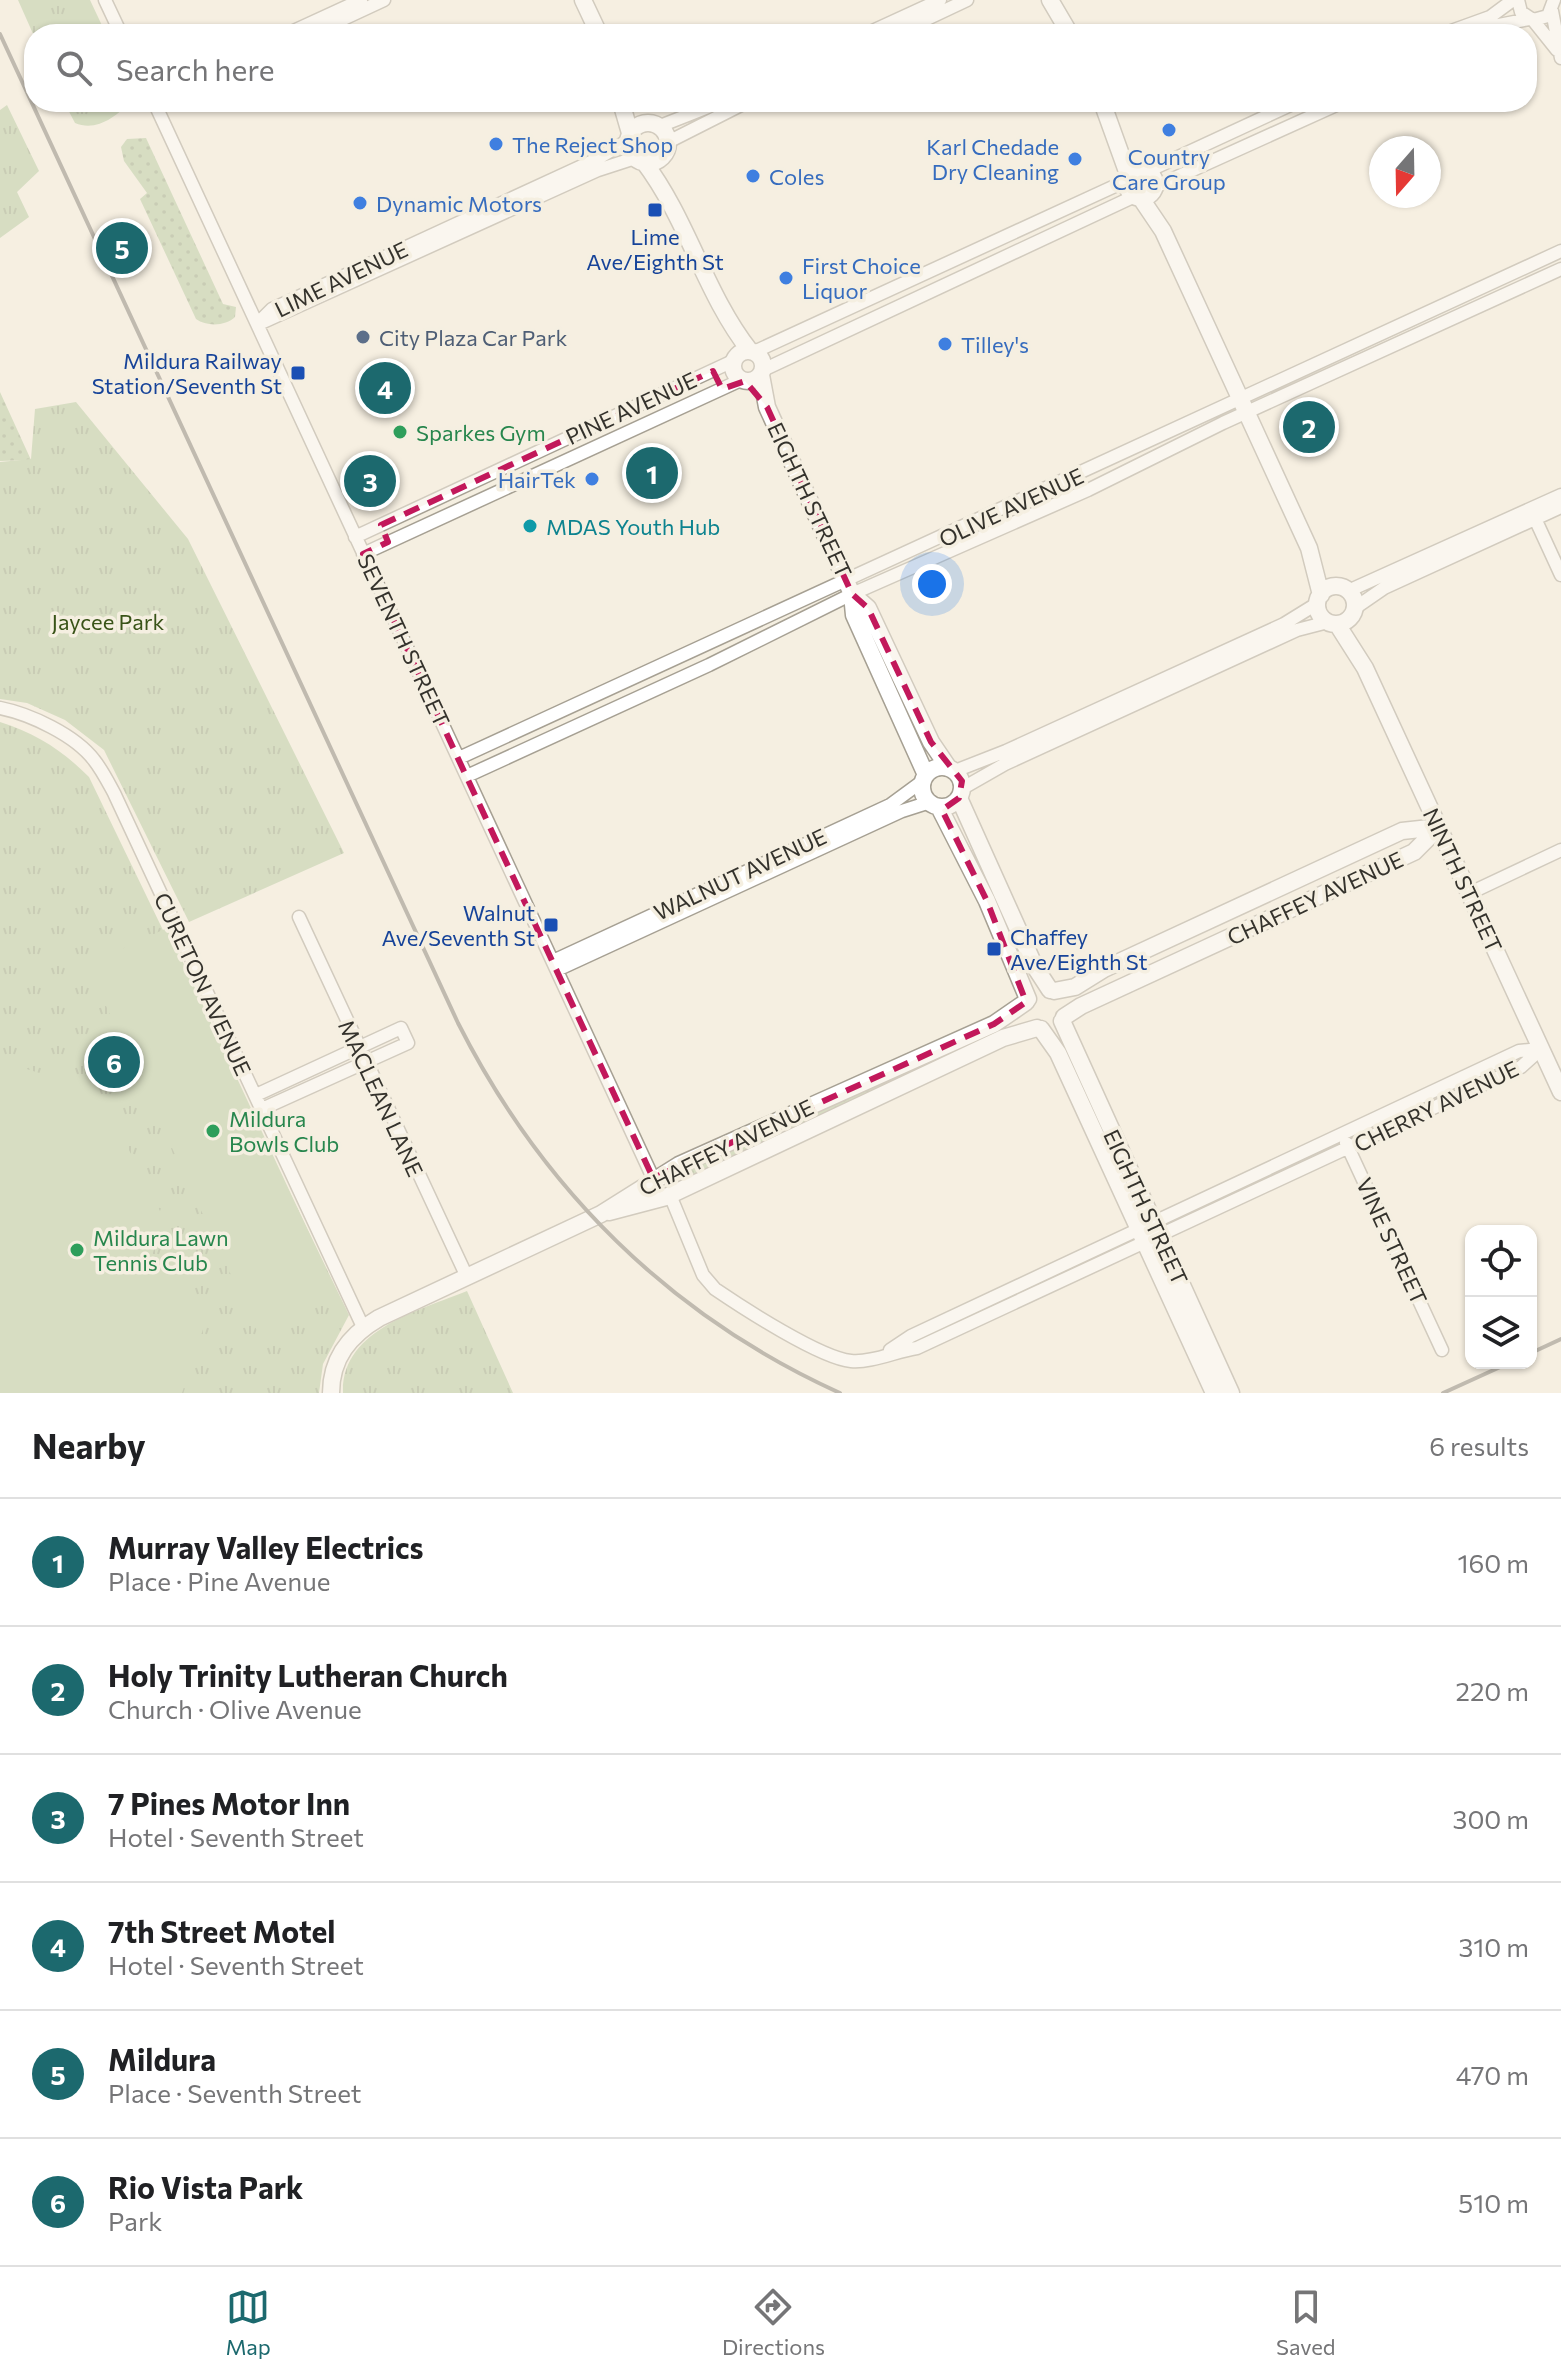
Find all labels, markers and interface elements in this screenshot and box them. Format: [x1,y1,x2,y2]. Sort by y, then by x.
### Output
search box [24,24,1537,112]
icon: search [52,46,96,90]
text: Search here [116,50,275,87]
marker: Country Care Group [1160,121,1178,139]
place label: The Reject Shop [512,131,673,158]
place label: Karl Chedade Dry Cleaning [926,133,1059,185]
marker: The Reject Shop [487,135,505,153]
north arrow [1369,136,1441,208]
place label: Country Care Group [1112,143,1226,195]
marker: Karl Chedade Dry Cleaning [1066,150,1084,168]
place label: Coles [769,163,824,190]
marker: Coles [744,167,762,185]
place label: Dynamic Motors [376,190,542,217]
marker: Dynamic Motors [351,194,369,212]
marker: Lime Ave/Eighth St [646,201,664,219]
pin: 5 [96,218,148,278]
place label: Lime Ave/Eighth St [586,223,724,275]
street label: LIME AVENUE [270,235,412,323]
place label: First Choice Liquor [802,252,921,304]
marker: First Choice Liquor [777,269,795,287]
place label: City Plaza Car Park [379,324,568,351]
marker: City Plaza Car Park [354,328,372,346]
place label: Tilley's [961,331,1029,358]
marker: Tilley's [936,335,954,353]
place label: Mildura Railway Station/Seventh St [92,347,282,399]
pin: 4 [359,358,411,418]
marker: Mildura Railway Station/Seventh St [289,364,307,382]
street label: PINE AVENUE [561,366,701,450]
pin: 2 [1283,397,1335,457]
street label: EIGHTH STREET [762,418,858,582]
place label: Sparkes Gym [416,419,546,446]
marker: Sparkes Gym [391,423,409,441]
pin: 1 [626,443,678,503]
pin: 3 [344,451,396,511]
street label: OLIVE AVENUE [934,462,1088,552]
place label: HairTek [498,466,576,493]
marker: HairTek [583,470,601,488]
place label: MDAS Youth Hub [546,513,720,540]
marker: MDAS Youth Hub [521,517,539,535]
street label: SEVENTH STREET [352,549,456,731]
your location [912,564,952,604]
park label: Jaycee Park [52,608,165,635]
street label: NINTH STREET [1418,804,1508,956]
street label: WALNUT AVENUE [650,822,830,926]
street label: CHAFFEY AVENUE [1223,845,1407,951]
street label: CURETON AVENUE [149,888,257,1080]
place label: Walnut Ave/Seventh St [381,899,535,951]
marker: Walnut Ave/Seventh St [542,916,560,934]
place label: Chaffey Ave/Eighth St [1010,923,1147,975]
marker: Chaffey Ave/Eighth St [985,940,1003,958]
street label: MACLEAN LANE [333,1015,429,1181]
pin: 6 [88,1032,140,1092]
street label: CHERRY AVENUE [1349,1055,1523,1157]
street label: CHAFFEY AVENUE [634,1093,818,1201]
place label: Mildura Bowls Club [229,1105,339,1157]
marker: Mildura Bowls Club [204,1122,222,1140]
street label: EIGHTH STREET [1098,1125,1194,1289]
street label: VINE STREET [1351,1173,1433,1309]
place label: Mildura Lawn Tennis Club [93,1224,229,1276]
map controls [1465,1225,1537,1369]
button: locate [1465,1225,1537,1297]
marker: Mildura Lawn Tennis Club [68,1241,86,1259]
button: layers [1465,1297,1537,1369]
text: Nearby [32,1424,146,1466]
text: 6 results [1429,1430,1529,1461]
text: Murray Valley Electrics [108,1528,424,1565]
text: 1 [52,1547,64,1578]
text: 160 m [1457,1547,1529,1578]
text: Place · Pine Avenue [108,1565,330,1596]
text: Holy Trinity Lutheran Church [108,1656,508,1693]
text: 2 [51,1675,65,1706]
text: 220 m [1456,1675,1529,1706]
text: Church · Olive Avenue [108,1693,362,1724]
text: 7 Pines Motor Inn [108,1784,350,1821]
text: 3 [50,1803,66,1834]
text: 300 m [1453,1803,1529,1834]
text: Hotel · Seventh Street [108,1821,364,1852]
text: 7th Street Motel [108,1912,336,1949]
text: 4 [50,1931,66,1962]
text: 310 m [1458,1931,1529,1962]
text: Hotel · Seventh Street [108,1949,364,1980]
text: Mildura [108,2040,216,2077]
text: 5 [50,2059,66,2090]
text: 470 m [1456,2059,1529,2090]
text: Place · Seventh Street [108,2077,361,2108]
text: Rio Vista Park [108,2168,303,2205]
text: 6 [50,2187,66,2218]
text: 510 m [1458,2187,1529,2218]
text: Park [108,2205,162,2236]
tab: Map [226,2285,271,2360]
tab: Directions [722,2285,825,2360]
tab: Saved [1276,2285,1335,2360]

